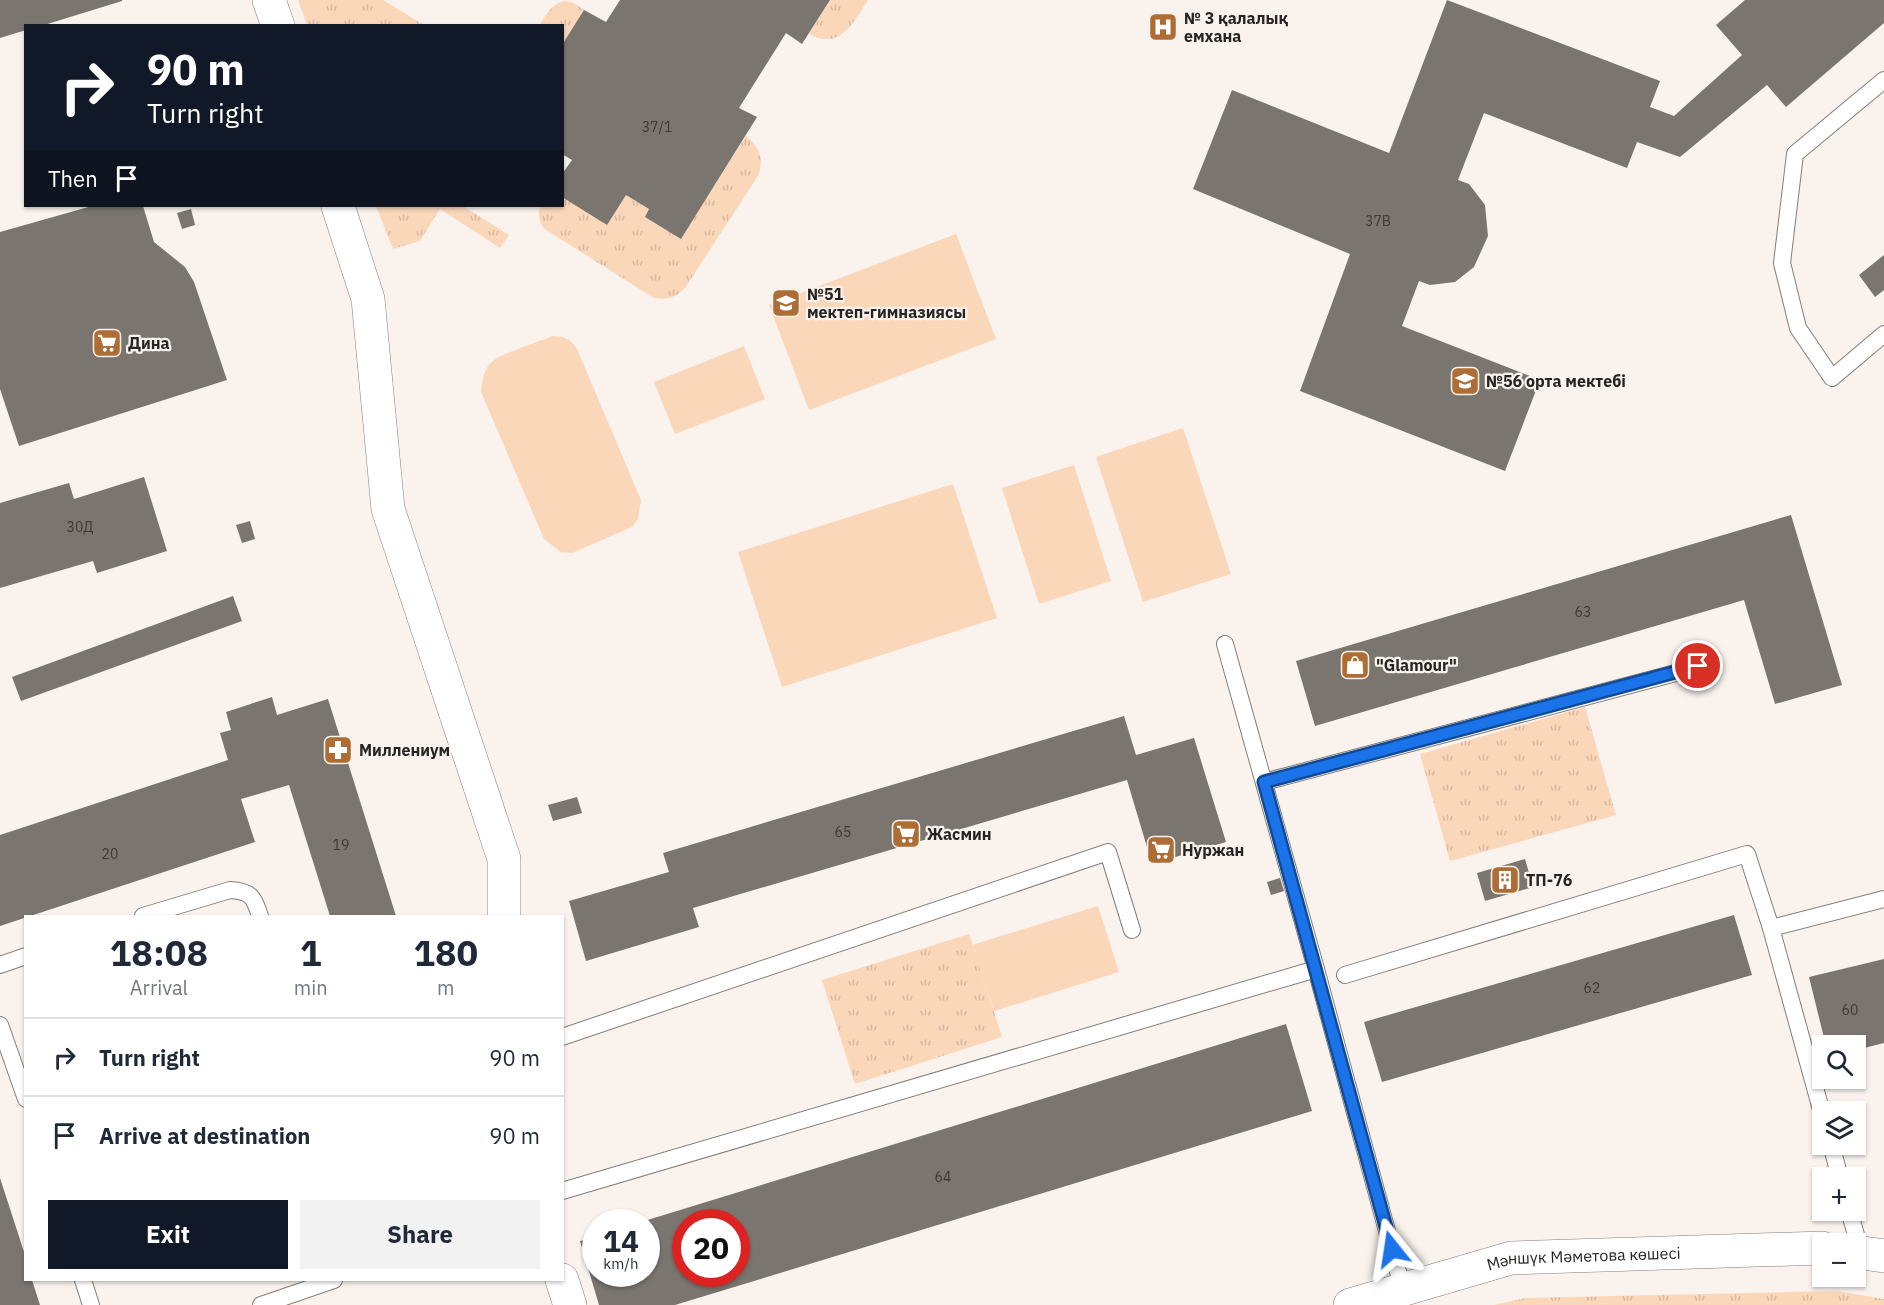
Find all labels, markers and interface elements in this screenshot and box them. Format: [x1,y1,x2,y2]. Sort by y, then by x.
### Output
place label: № 3 қалалық емхана [1184,8,1288,46]
hospital icon: № 3 қалалық емхана [1147,11,1179,43]
text: 90 m [147,42,245,97]
icon: right [48,48,126,126]
text: Turn right [147,95,264,130]
house number: 37/1 [642,118,672,136]
icon: arrive [110,162,143,195]
text: Then [48,164,98,193]
house number: 37В [1365,212,1391,230]
place label: №51 мектеп-гимназиясы [807,284,966,322]
school or university icon: №51 мектеп-гимназиясы [770,287,802,319]
supermarket icon: Дина [91,327,123,359]
place label: Дина [128,333,170,353]
school or university icon: №56 орта мектебі [1449,365,1481,397]
place label: №56 орта мектебі [1486,371,1626,391]
house number: 30Д [67,518,93,536]
house number: 63 [1575,603,1591,621]
pin [1672,640,1723,691]
shop icon: "Glamour" [1339,649,1371,681]
icon: arrive [1681,649,1714,682]
place label: "Glamour" [1376,655,1457,675]
pharmacy icon: Миллениум [322,734,354,766]
place label: Миллениум [359,740,450,760]
supermarket icon: Жасмин [890,818,922,850]
house number: 65 [835,823,851,841]
place label: Жасмин [927,824,992,844]
supermarket icon: Нуржан [1145,834,1177,866]
house number: 19 [333,836,349,854]
place label: Нуржан [1182,840,1244,860]
house number: 20 [102,845,118,863]
building icon: ТП-76 [1489,864,1521,896]
place label: ТП-76 [1526,870,1573,890]
text: 18:08 [110,929,208,976]
text: 1 [300,929,322,976]
text: 180 [413,929,478,976]
text: Arrival [130,974,188,1001]
text: min [294,974,328,1001]
text: m [437,974,455,1001]
house number: 62 [1584,979,1600,997]
house number: 60 [1842,1001,1858,1019]
map controls [1812,1035,1866,1287]
button: search [1812,1035,1866,1089]
icon: right [48,1041,81,1074]
text: Turn right [99,1043,200,1072]
text: 90 m [489,1043,540,1072]
button: layers [1812,1101,1866,1155]
icon: arrive [48,1119,81,1152]
text: Arrive at destination [99,1121,310,1150]
text: 90 m [489,1121,540,1150]
button: + [1812,1167,1866,1221]
house number: 64 [935,1168,951,1186]
button: Exit [48,1200,288,1269]
button: Share [300,1200,540,1269]
speed limit sign: 20 [672,1209,750,1287]
position arrow [1360,1217,1424,1281]
text: 14 [603,1221,639,1260]
button: − [1812,1233,1866,1287]
street label: Мәншүк Мәметова көшесі [1484,1243,1681,1275]
text: km/h [603,1254,639,1273]

